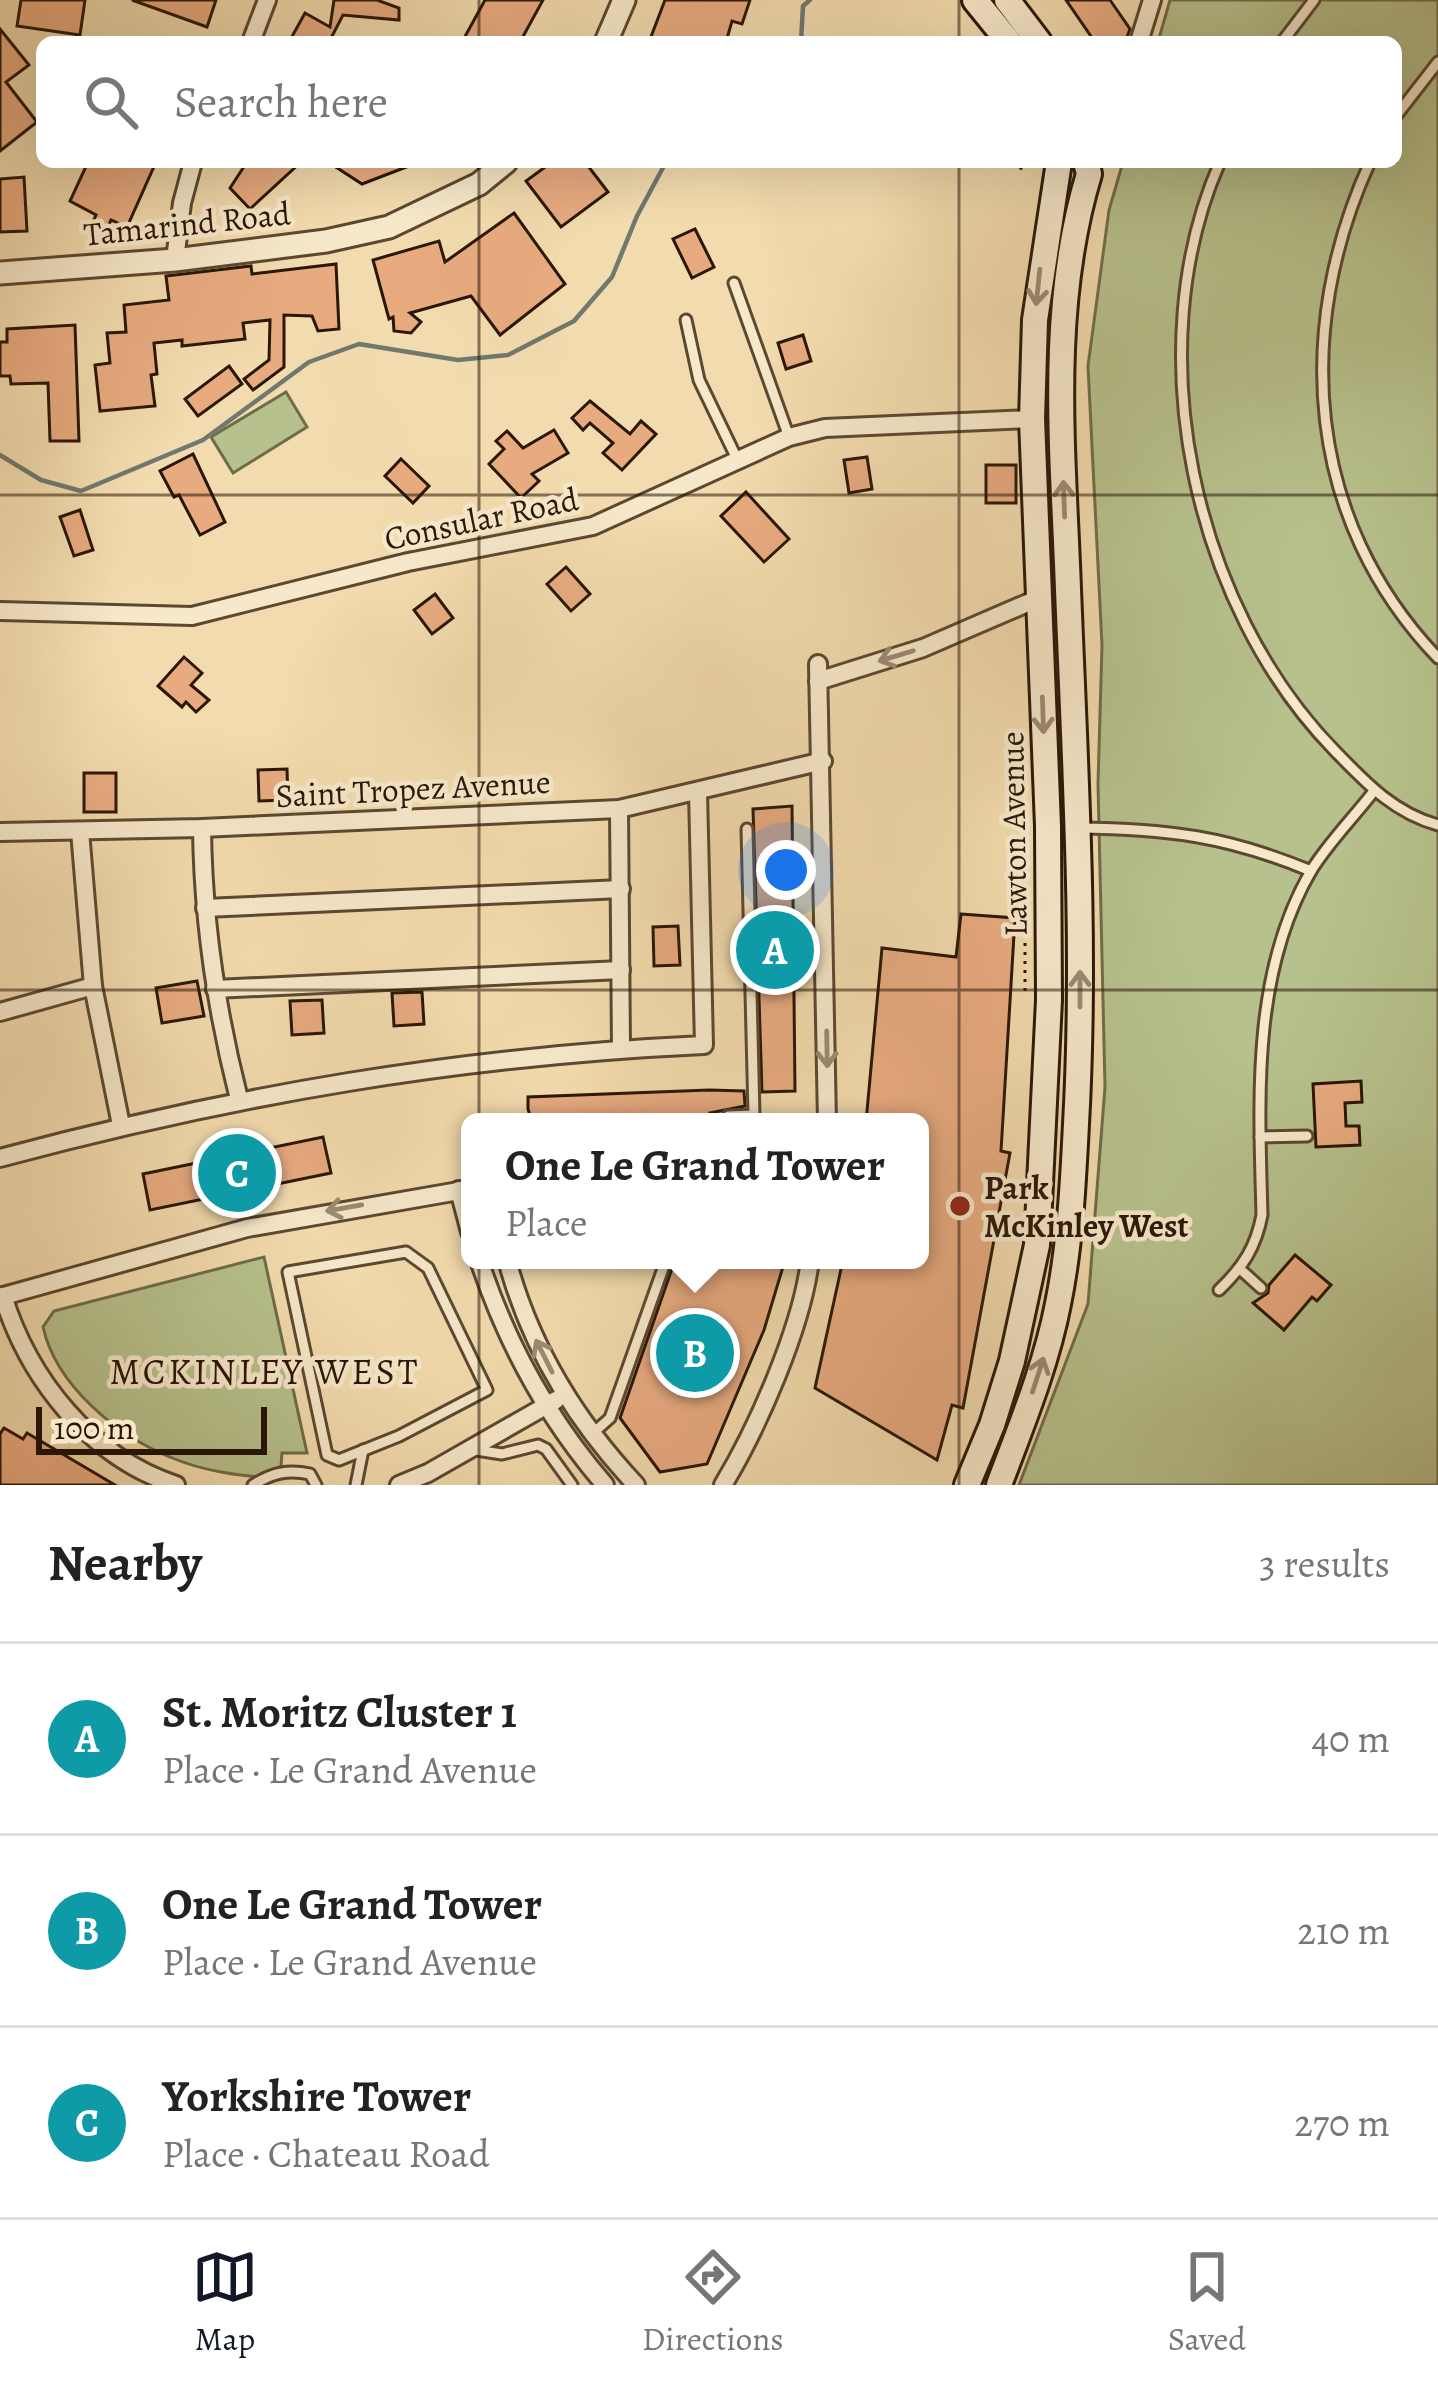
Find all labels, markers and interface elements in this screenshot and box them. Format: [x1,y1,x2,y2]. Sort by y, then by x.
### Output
search box [36,36,1402,168]
icon: search [78,69,144,135]
text: Search here [174,71,388,133]
street label: Tamarind Road [81,190,293,257]
one-way arrow [1027,267,1049,306]
street label: Consular Road [380,476,582,561]
one-way arrow [1052,480,1075,519]
one-way arrow [878,646,916,668]
one-way arrow [1032,695,1055,734]
street label: Lawton Avenue [989,731,1038,937]
street label: Saint Tropez Avenue [275,759,552,818]
your location [756,840,816,900]
pin: A [736,905,814,995]
one-way arrow [1069,970,1091,1009]
one-way arrow [816,1029,839,1068]
popup [461,1113,929,1269]
pin: C [198,1128,276,1218]
text: One Le Grand Tower [505,1134,885,1196]
place label: Park McKinley West [984,1165,1189,1248]
marker: Park McKinley West [947,1193,973,1219]
text: Place [505,1196,588,1249]
one-way arrow [325,1198,364,1221]
pin: B [656,1308,734,1398]
one-way arrow [532,1339,554,1375]
district label: MCKINLEY WEST [110,1347,420,1396]
one-way arrow [1029,1357,1051,1395]
scale bar [36,1401,267,1454]
text: 100 m [54,1405,134,1450]
text: Nearby [48,1528,202,1598]
text: 3 results [1259,1537,1390,1590]
text: St. Moritz Cluster 1 [162,1681,517,1743]
text: A [75,1712,99,1765]
text: 40 m [1311,1712,1390,1765]
text: Place · Le Grand Avenue [162,1743,537,1796]
text: One Le Grand Tower [162,1873,542,1935]
text: B [75,1904,99,1957]
text: 210 m [1297,1904,1390,1957]
text: Place · Le Grand Avenue [162,1935,537,1988]
text: Yorkshire Tower [162,2065,471,2127]
text: C [75,2096,99,2149]
text: 270 m [1294,2096,1390,2149]
text: Place · Chateau Road [162,2127,490,2180]
tab: Map [192,2244,258,2361]
tab: Directions [642,2244,784,2361]
tab: Saved [1168,2244,1246,2361]

